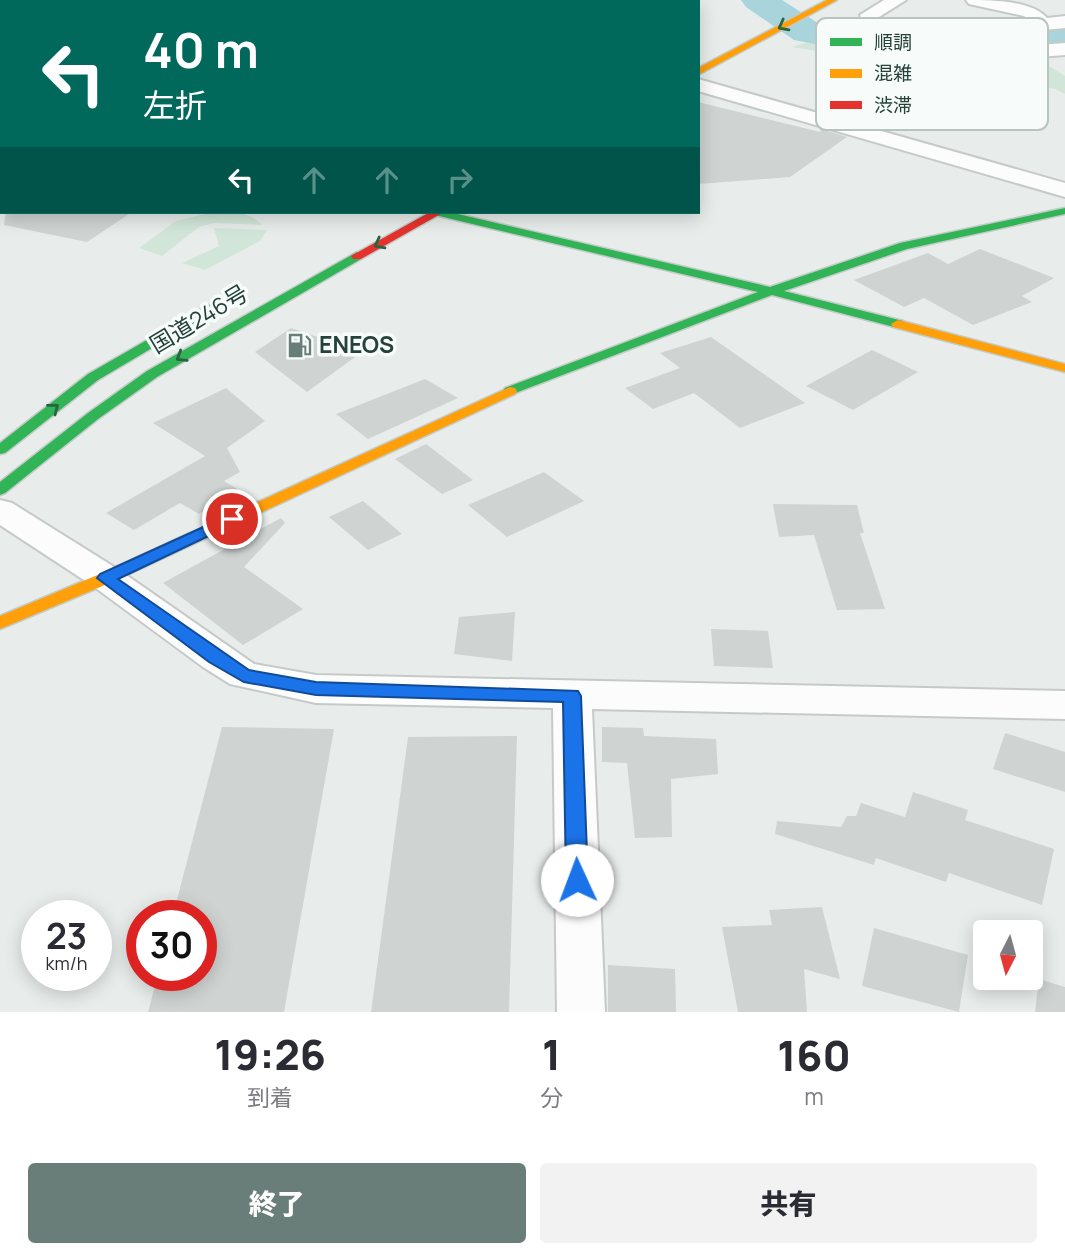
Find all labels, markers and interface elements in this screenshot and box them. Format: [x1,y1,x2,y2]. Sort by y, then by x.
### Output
text: 40 m [143,16,259,83]
one-way arrow [778,18,791,32]
legend [816,18,1048,130]
icon: left [28,28,119,119]
text: 順調 [874,29,912,55]
text: 混雑 [874,60,912,86]
text: 左折 [143,83,207,127]
text: 渋滞 [874,92,912,118]
icon: left [222,161,260,199]
icon: ahead [295,161,333,199]
icon: ahead [368,161,406,199]
icon: right [441,161,479,199]
one-way arrow [373,236,386,249]
street label: 国道246号 [143,276,254,360]
place label: ENEOS [319,328,394,360]
fuel station icon: ENEOS [285,331,313,359]
one-way arrow [175,348,188,361]
one-way arrow [46,403,58,416]
pin [202,489,262,549]
icon: arrive [213,500,251,538]
position arrow [540,843,614,917]
speed limit sign: 30 [126,900,217,991]
text: 23 [46,912,87,960]
north arrow [973,920,1043,990]
map controls [973,920,1043,990]
text: km/h [46,951,87,975]
text: 19:26 [214,1025,326,1083]
text: 1 [542,1025,561,1083]
text: 160 [777,1026,851,1084]
text: m [804,1080,824,1112]
text: 到着 [247,1081,293,1113]
text: 分 [540,1081,563,1113]
button: 終了 [28,1163,526,1243]
button: 共有 [540,1163,1037,1243]

